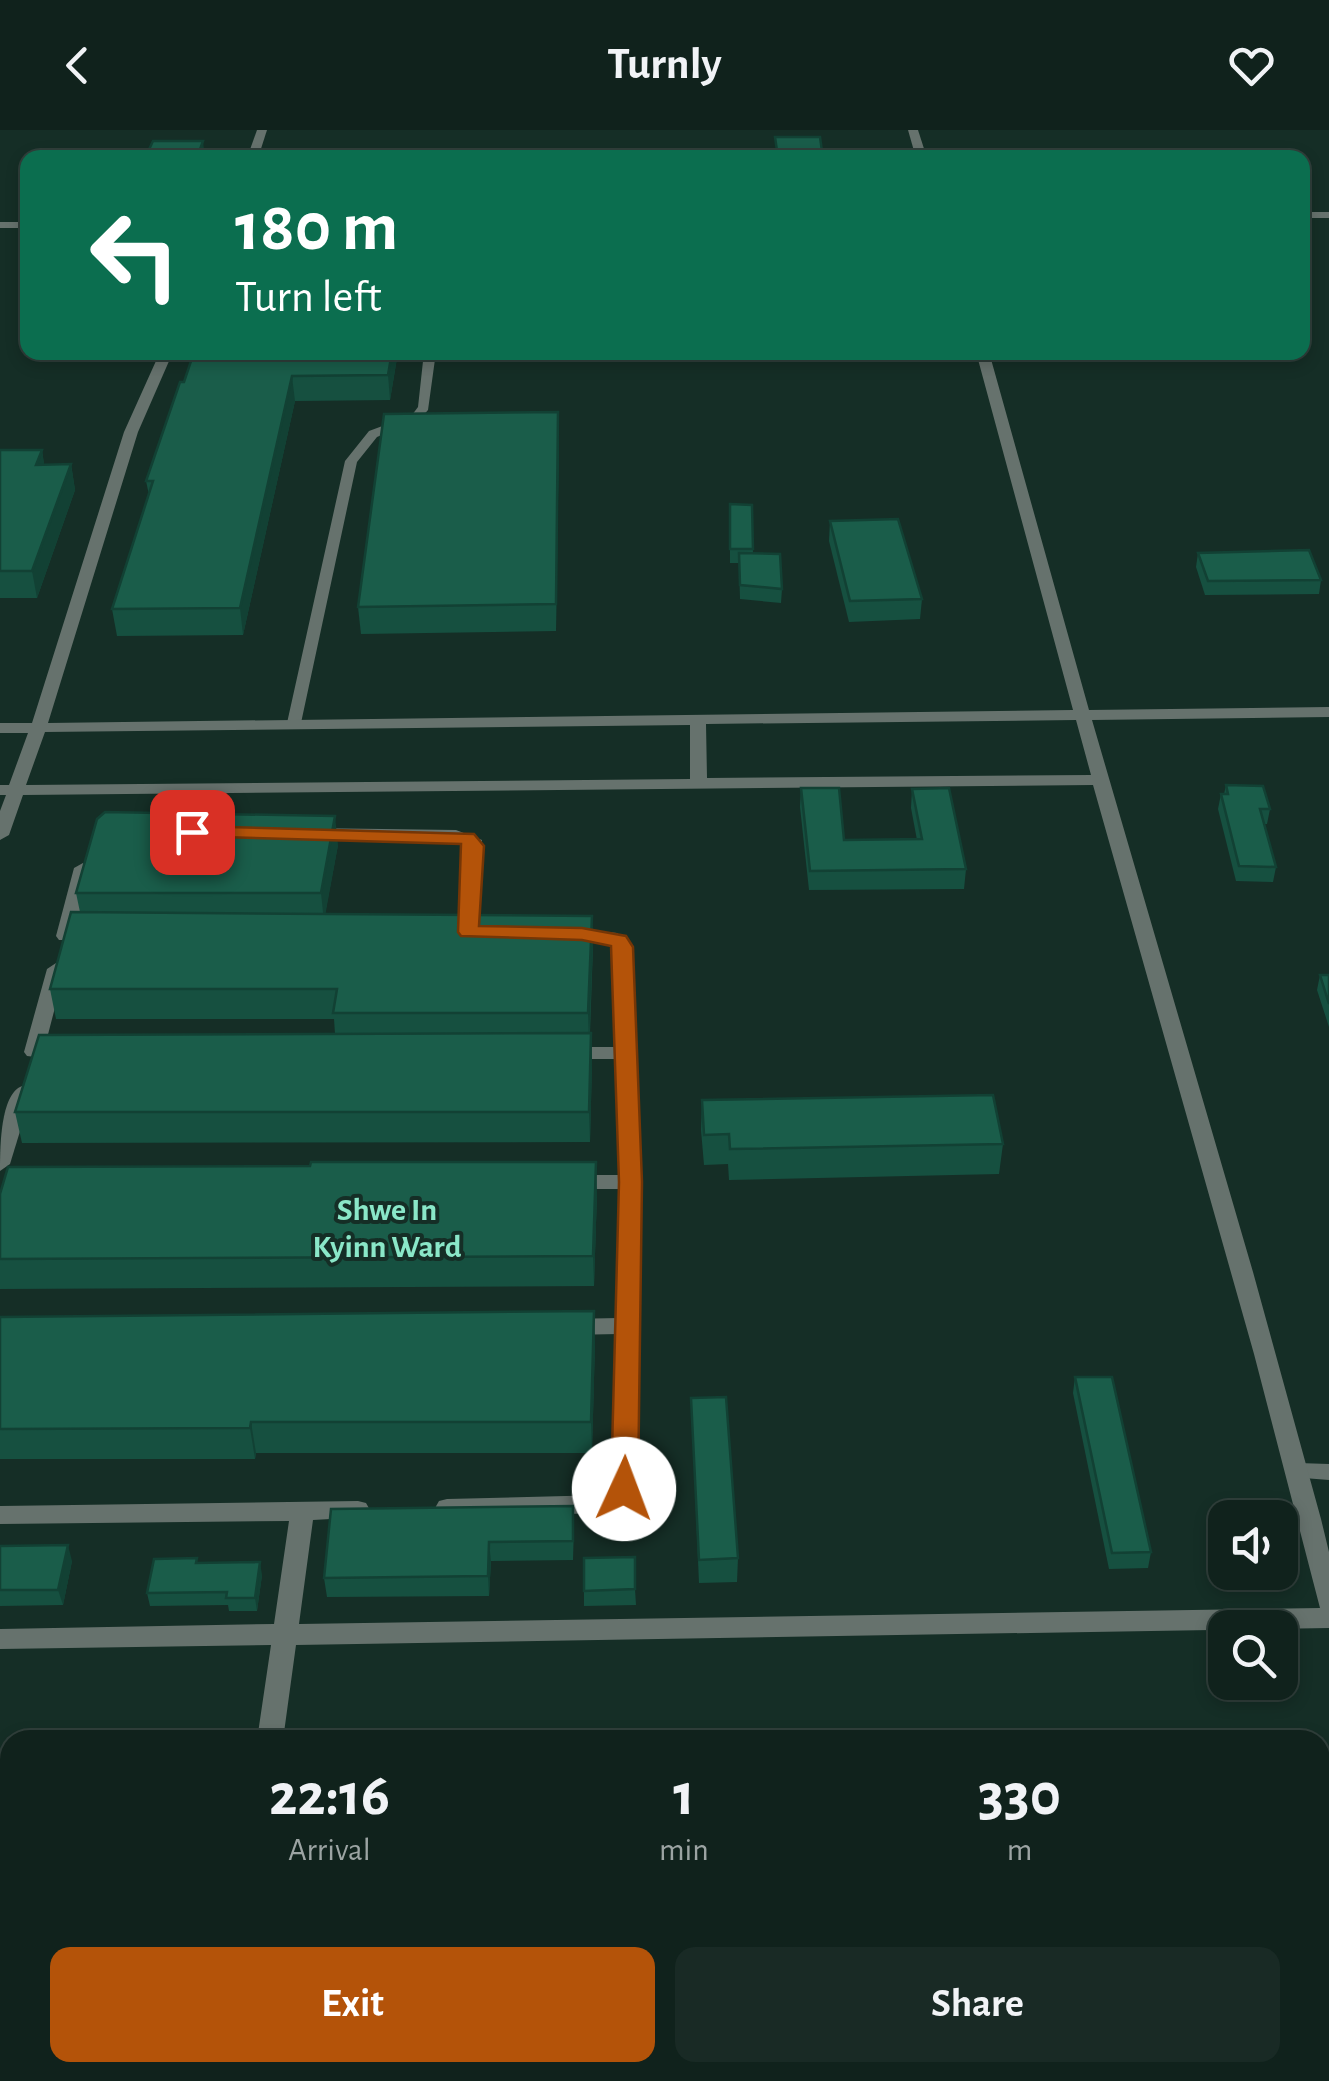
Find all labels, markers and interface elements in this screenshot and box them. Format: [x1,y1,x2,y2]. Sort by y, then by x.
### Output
icon: back [50,38,105,93]
icon: heart [1224,38,1279,93]
text: Turnly [607,42,722,87]
icon: left [70,190,200,320]
text: 180 m [235,193,398,263]
text: Turn left [235,275,382,320]
pin [150,790,235,875]
icon: arrive [165,805,220,860]
district label: Shwe In Kyinn Ward [312,1194,462,1263]
position arrow [572,1437,676,1541]
map controls [1208,1500,1298,1700]
button: sound [1208,1500,1298,1590]
button: search [1208,1610,1298,1700]
text: 22:16 [269,1766,390,1826]
text: 1 [673,1766,695,1826]
text: 330 [978,1766,1061,1826]
text: Arrival [288,1834,371,1866]
text: min [659,1834,709,1866]
text: m [1007,1834,1032,1866]
button: Exit [50,1947,655,2062]
button: Share [675,1947,1280,2062]

